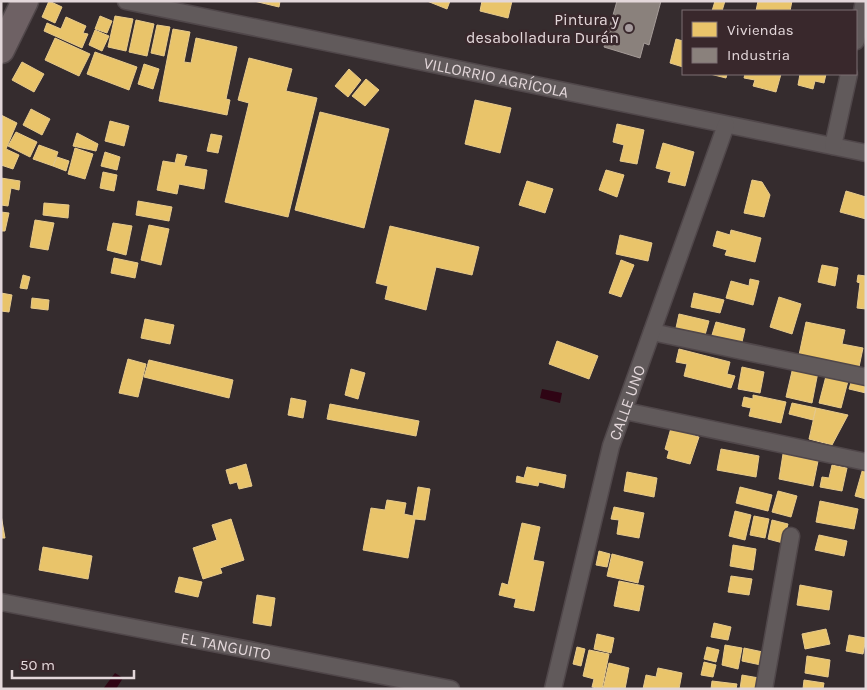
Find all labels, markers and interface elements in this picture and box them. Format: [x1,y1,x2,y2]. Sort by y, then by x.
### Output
place label: Pintura y desabolladura Durán [466,10,620,47]
legend [682,10,857,75]
text: Viviendas [727,21,794,39]
marker: Pintura y desabolladura Durán [623,22,635,34]
text: Industria [727,46,790,64]
street label: VILLORRIO AGRÍCOLA [422,53,571,101]
street label: CALLE UNO [604,362,649,443]
street label: EL TANGUITO [179,627,273,663]
scale bar [12,648,135,680]
text: 50 m [20,656,55,674]

